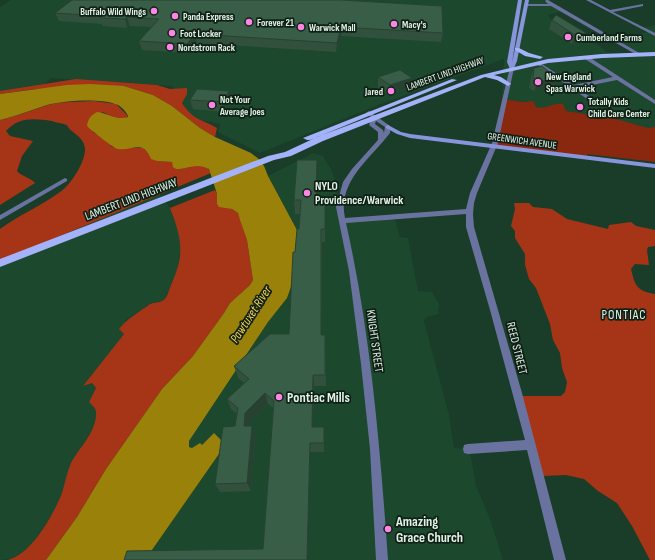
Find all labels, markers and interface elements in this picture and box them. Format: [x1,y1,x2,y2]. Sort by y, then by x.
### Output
place label: Buffalo Wild Wings [80,6,146,18]
marker: Buffalo Wild Wings [149,6,159,16]
marker: Panda Express [170,11,180,21]
place label: Panda Express [183,11,234,23]
marker: Forever 21 [244,17,254,27]
place label: Forever 21 [257,17,294,29]
marker: Macy's [389,19,399,29]
place label: Macy's [402,19,427,31]
marker: Warwick Mall [296,22,306,32]
place label: Warwick Mall [309,22,356,34]
marker: Foot Locker [167,28,177,38]
place label: Foot Locker [180,28,221,40]
marker: Cumberland Farms [563,32,573,42]
place label: Cumberland Farms [576,32,642,44]
marker: Nordstrom Rack [165,42,175,52]
place label: Nordstrom Rack [178,42,236,54]
street label: LAMBERT LIND HIGHWAY [405,54,486,94]
place label: New England Spas Warwick [546,71,596,95]
marker: New England Spas Warwick [533,77,543,87]
place label: Jared [364,86,383,98]
marker: Jared [386,86,396,96]
place label: Not Your Average Joes [219,94,265,118]
place label: Totally Kids Child Care Center [588,96,650,120]
marker: Not Your Average Joes [207,100,217,110]
marker: Totally Kids Child Care Center [575,102,585,112]
street label: GREENWICH AVENUE [486,130,557,152]
street label: LAMBERT LIND HIGHWAY [83,175,180,224]
place label: NYLO Providence/Warwick [315,179,403,208]
marker: NYLO Providence/Warwick [302,188,312,198]
water label: Pawtuxet River [227,282,276,346]
district label: PONTIAC [601,307,647,323]
street label: KNIGHT STREET [363,309,386,373]
street label: REED STREET [503,320,530,376]
place label: Pontiac Mills [287,389,350,406]
marker: Pontiac Mills [274,392,284,402]
place label: Amazing Grace Church [395,513,463,546]
marker: Amazing Grace Church [383,524,393,534]

